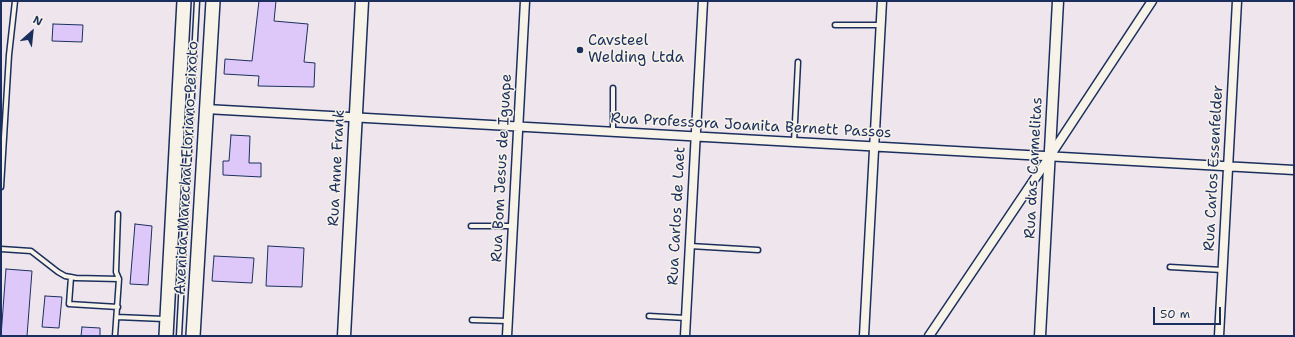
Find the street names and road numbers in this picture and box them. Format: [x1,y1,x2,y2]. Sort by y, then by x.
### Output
street label: Avenida Marechal Floriano Peixoto [171,41,203,295]
street label: Rua Bom Jesus de Iguape [488,73,516,263]
street label: Rua Carlos Essenfelder [1201,84,1227,252]
street label: Rua das Carmelitas [1021,97,1047,239]
street label: Rua Anne Frank [325,109,349,227]
street label: Rua Professora Joanita Bernett Passos [610,110,892,142]
street label: Rua Carlos de Laet [664,146,690,286]

